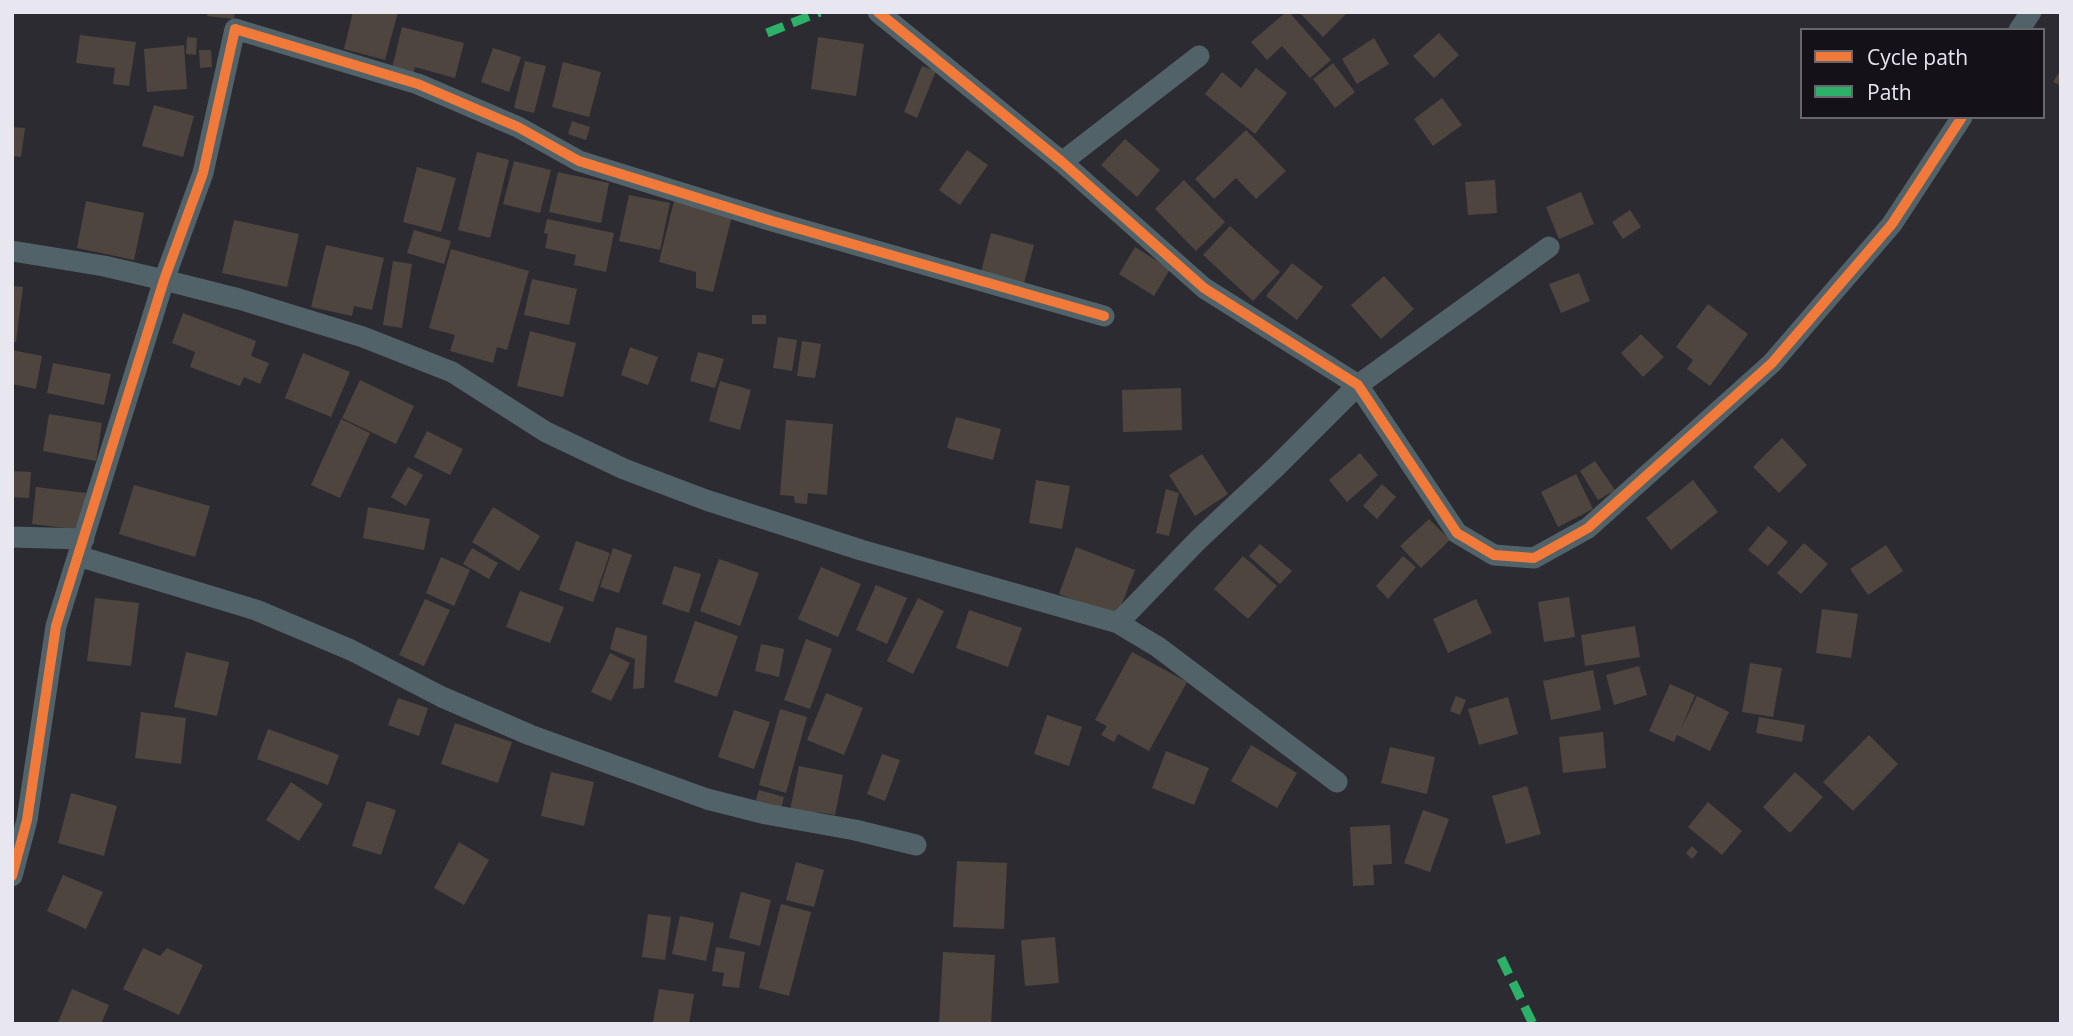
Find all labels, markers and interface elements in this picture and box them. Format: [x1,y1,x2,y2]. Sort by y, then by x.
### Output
legend [1800,28,2045,119]
text: Cycle path [1867,43,1968,71]
text: Path [1867,78,1912,106]

